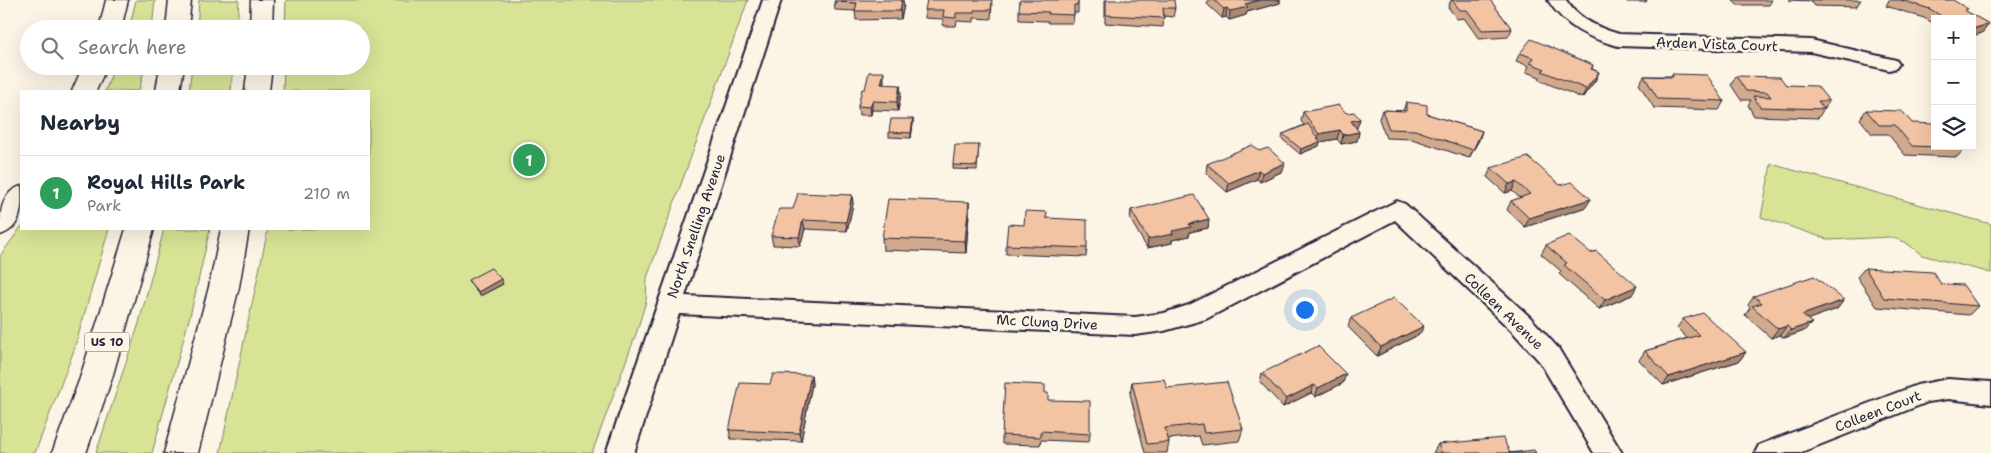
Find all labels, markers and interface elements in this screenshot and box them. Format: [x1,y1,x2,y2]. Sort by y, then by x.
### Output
map controls [1931,15,1976,150]
button: + [1931,15,1976,60]
search box [20,20,370,75]
street label: Arden Vista Court [1656,33,1778,55]
icon: search [38,34,66,62]
text: Search here [78,35,187,60]
button: − [1931,60,1976,105]
button: layers [1931,105,1976,150]
text: Nearby [40,109,120,137]
pin: 1 [513,141,545,179]
street label: North Snelling Avenue [663,151,729,301]
text: Royal Hills Park [87,170,245,195]
text: 1 [52,183,60,204]
text: 210 m [303,183,350,204]
text: Park [87,195,121,216]
street label: Colleen Avenue [1461,269,1547,353]
your location [1292,297,1318,323]
street label: Mc Clung Drive [996,310,1098,334]
road number: US 10 [84,332,130,352]
street label: Colleen Court [1832,386,1924,436]

